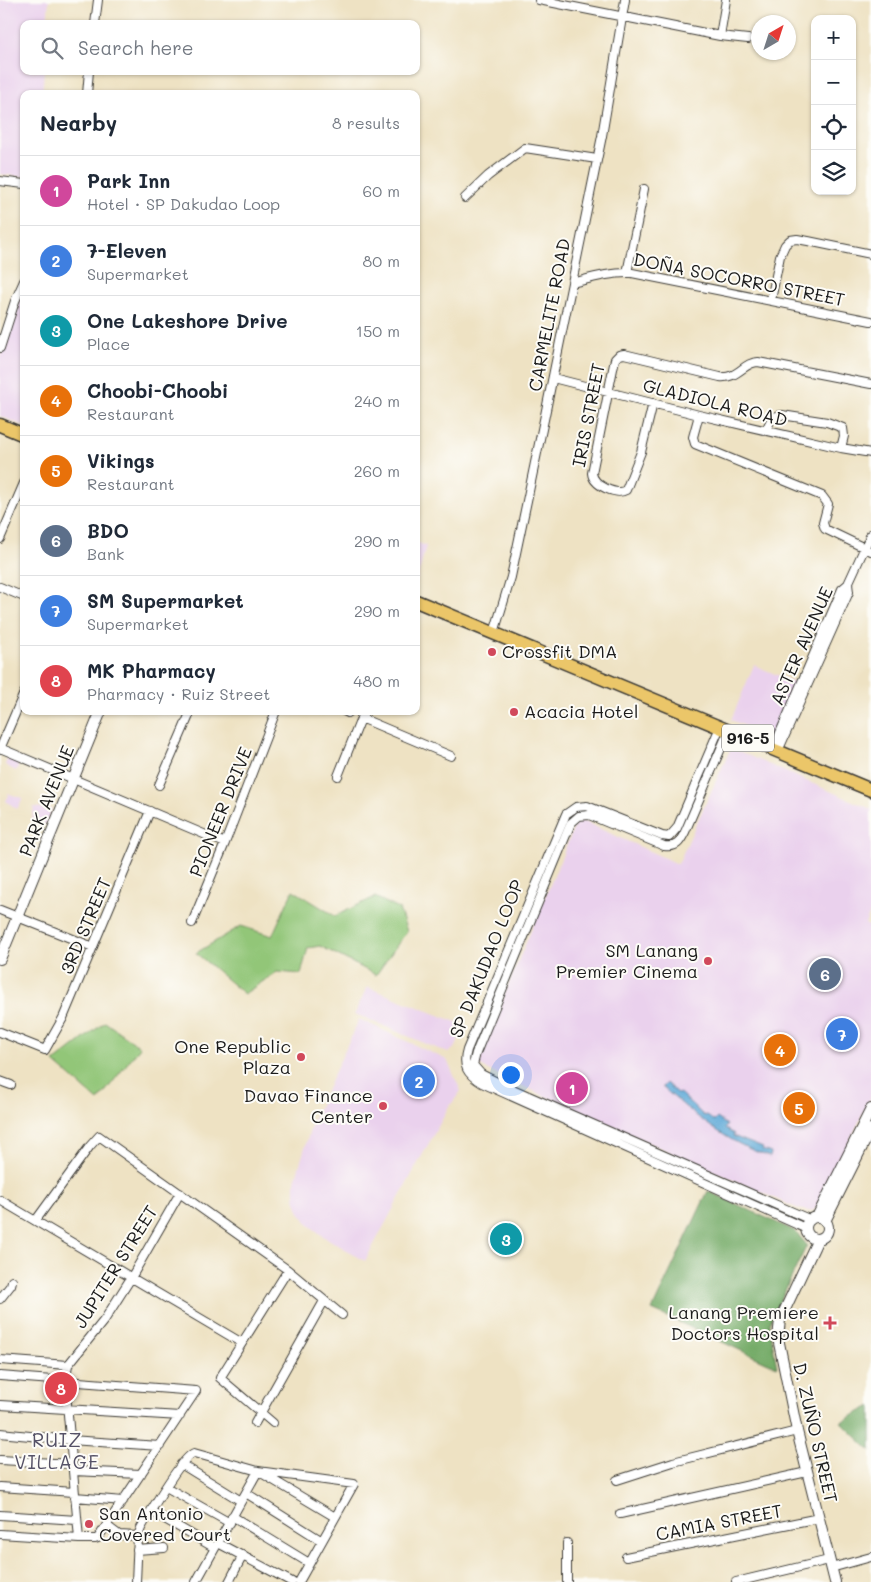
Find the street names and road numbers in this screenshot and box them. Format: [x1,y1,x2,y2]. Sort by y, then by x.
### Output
street label: CARMELITE ROAD [522,236,576,393]
street label: DOÑA SOCORRO STREET [631,247,847,311]
street label: IRIS STREET [566,361,610,469]
street label: GLADIOLA ROAD [640,372,790,432]
street label: ASTER AVENUE [764,582,838,709]
road number: 916-5 [722,724,774,751]
street label: PARK AVENUE [13,742,79,860]
street label: PIONEER DRIVE [183,743,257,880]
street label: 3RD STREET [54,874,116,978]
street label: SP DAKUDAO LOOP [443,876,529,1041]
street label: JUPITER STREET [68,1200,163,1333]
street label: D. ZUÑO STREET [788,1360,844,1505]
street label: CAMIA STREET [654,1498,784,1546]

